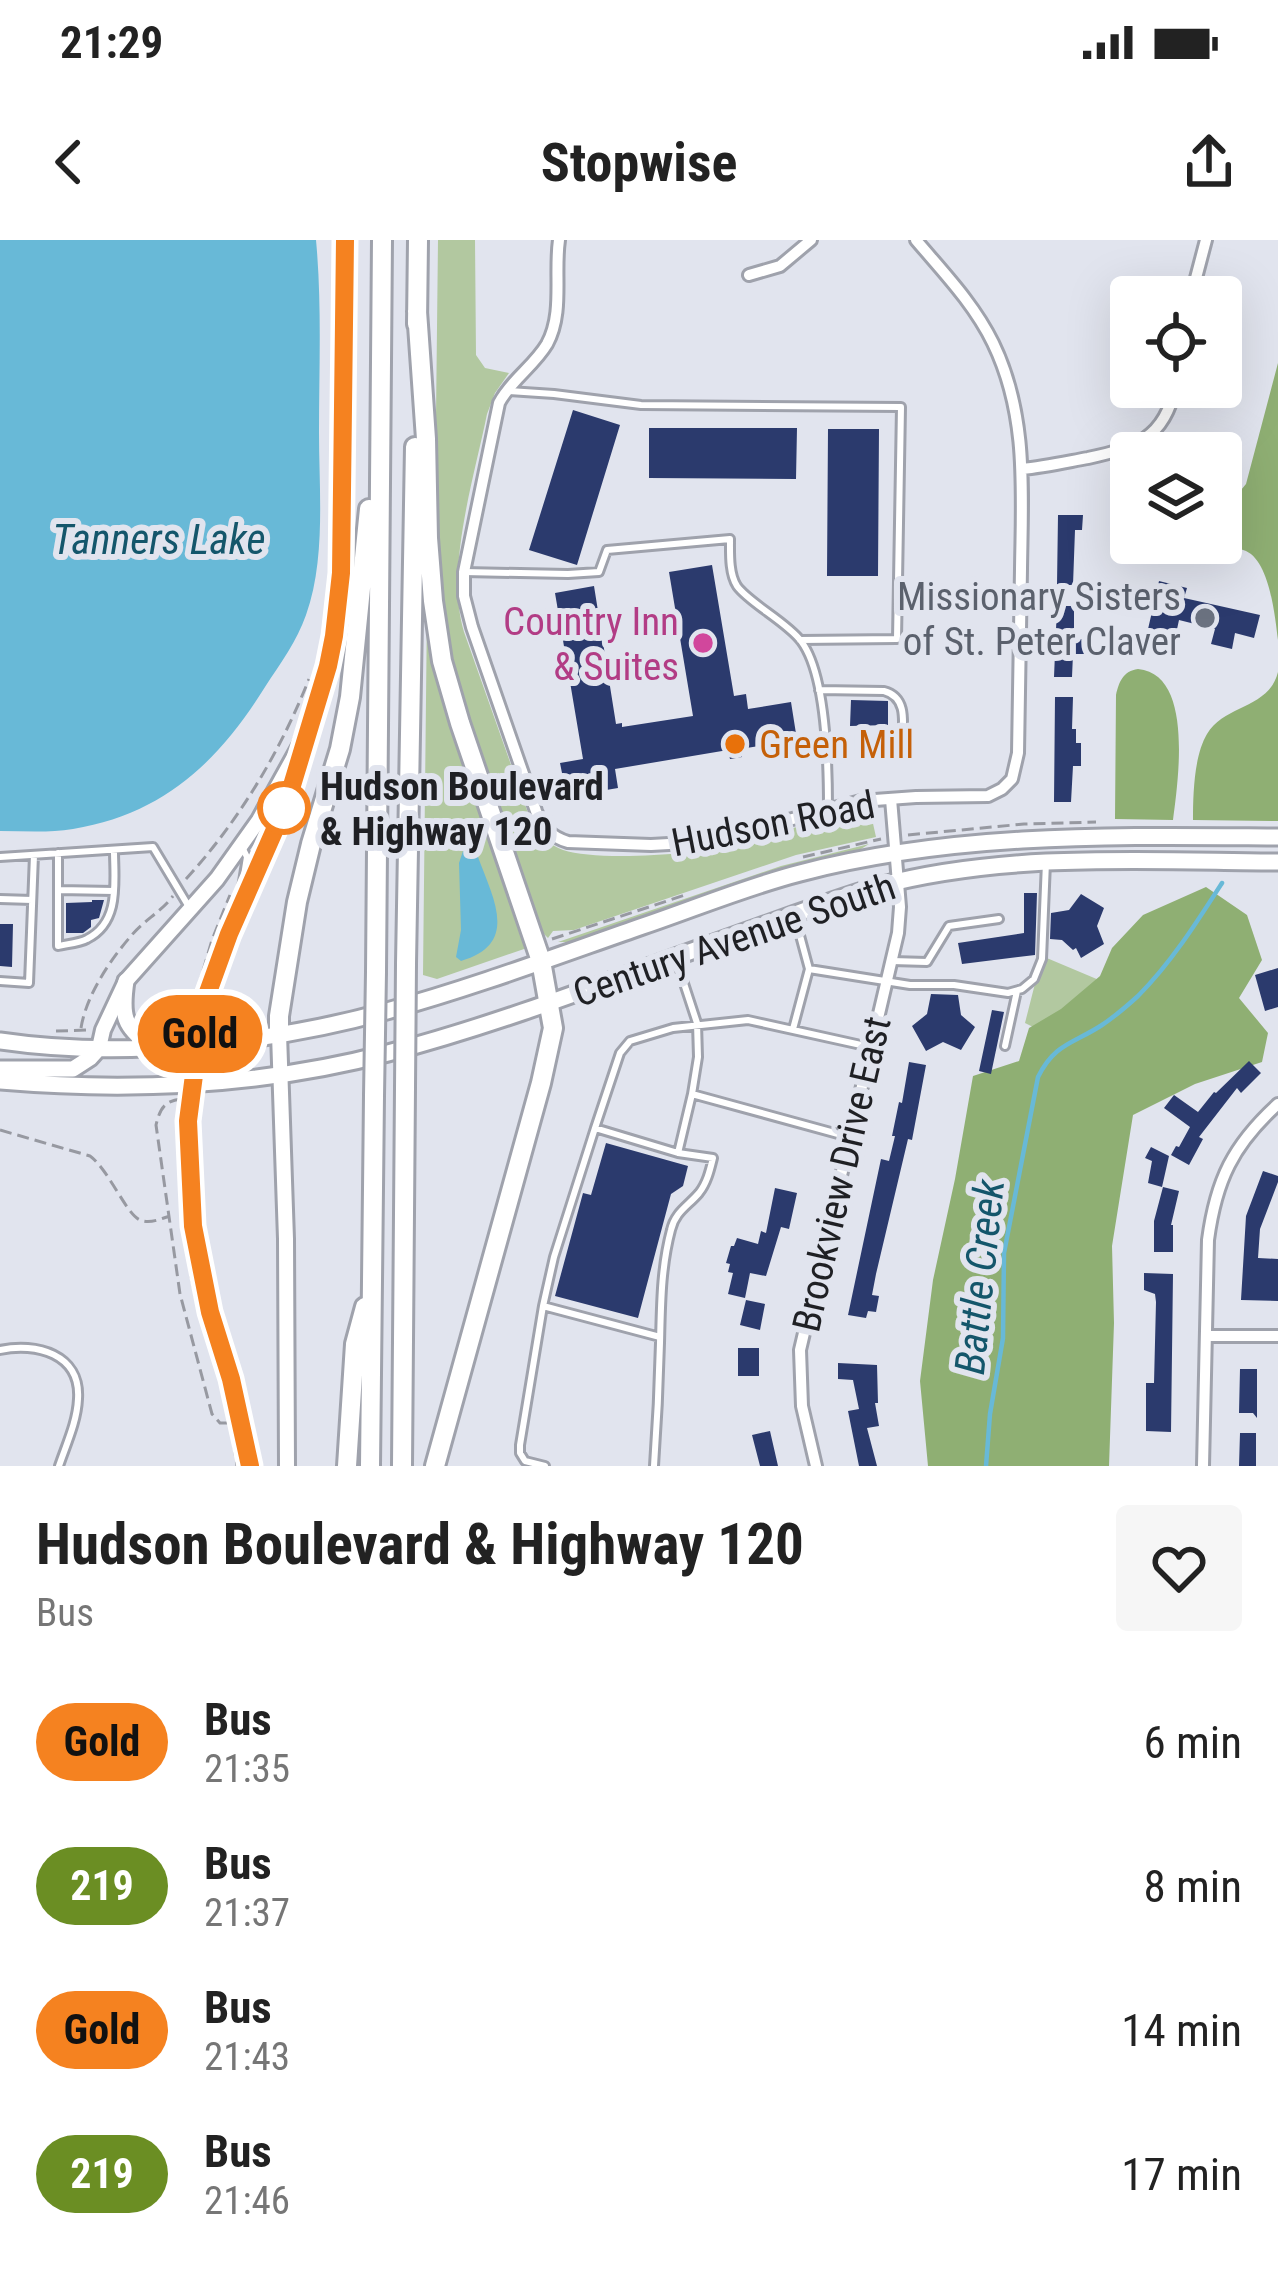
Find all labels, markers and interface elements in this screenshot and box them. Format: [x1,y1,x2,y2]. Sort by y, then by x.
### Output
text: 21:29 [60,16,163,69]
icon: back [36,129,102,195]
icon: share [1176,129,1242,195]
text: Stopwise [541,131,737,194]
map controls [1110,276,1242,564]
button: locate [1110,276,1242,408]
button: layers [1110,432,1242,564]
water label: Tanners Lake [52,515,266,564]
place label: Missionary Sisters of St. Peter Claver [897,574,1181,665]
place label: Country Inn & Suites [503,599,679,690]
marker: Missionary Sisters of St. Peter Claver [1192,605,1218,631]
marker: Country Inn & Suites [690,630,716,656]
place label: Green Mill [759,722,914,768]
marker: Green Mill [722,731,748,757]
place label: Hudson Boulevard & Highway 120 [320,764,604,855]
street label: Hudson Road [668,782,879,866]
marker: Hudson Boulevard & Highway 120 [259,783,309,833]
street label: Century Avenue South [567,863,901,1017]
line badge: Gold [116,995,284,1073]
text: Gold [162,1009,238,1058]
street label: Brookview Drive East [783,1012,901,1336]
water label: Battle Creek [945,1177,1014,1377]
button: heart [1116,1505,1242,1631]
text: Hudson Boulevard & Highway 120 [36,1511,804,1578]
text: Bus [36,1590,94,1636]
text: Bus [204,1693,272,1746]
text: 6 min [1143,1716,1242,1769]
text: Gold [64,1717,140,1766]
text: 21:35 [204,1746,290,1792]
text: Bus [204,1837,272,1890]
text: 8 min [1143,1860,1242,1913]
text: 219 [70,1861,134,1910]
text: 21:37 [204,1890,290,1936]
text: Bus [204,1981,272,2034]
text: 14 min [1121,2004,1242,2057]
text: Gold [64,2005,140,2054]
text: 21:43 [204,2034,290,2080]
text: Bus [204,2125,272,2178]
text: 17 min [1121,2148,1242,2201]
text: 219 [70,2149,134,2198]
text: 21:46 [204,2178,290,2224]

